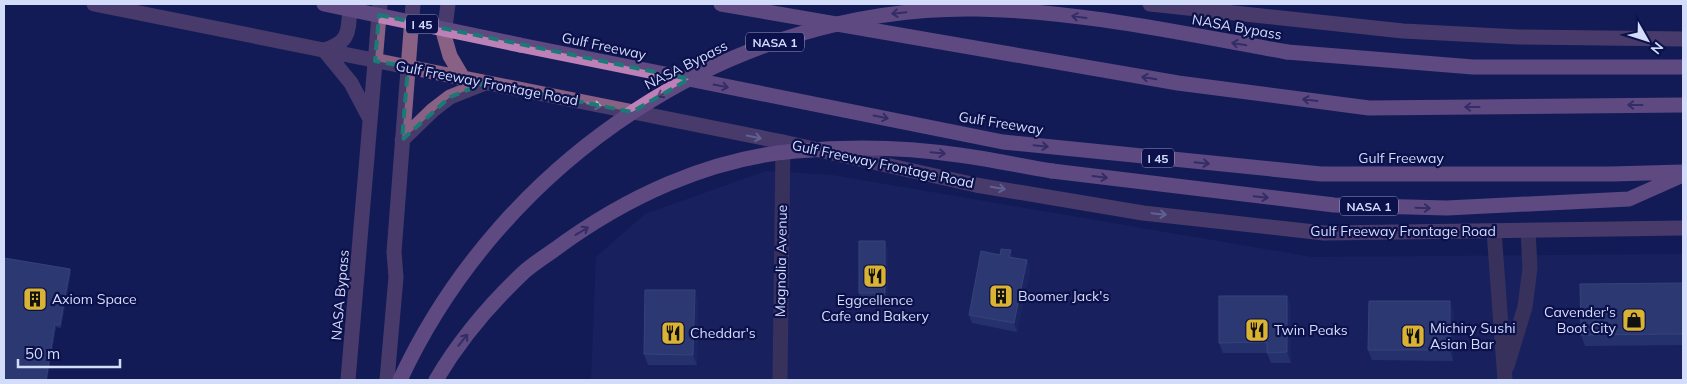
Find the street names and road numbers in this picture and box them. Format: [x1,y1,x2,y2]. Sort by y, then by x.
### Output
street label: NASA Bypass [1191,10,1283,44]
road number: I 45 [406,14,438,34]
street label: Gulf Freeway [560,28,648,64]
road number: NASA 1 [746,32,804,52]
street label: NASA Bypass [641,36,731,94]
street label: Gulf Freeway Frontage Road [394,56,580,110]
street label: Gulf Freeway [957,107,1045,139]
street label: Gulf Freeway Frontage Road [790,136,976,192]
road number: I 45 [1142,148,1174,168]
street label: Gulf Freeway [1358,149,1444,167]
road number: NASA 1 [1340,197,1398,216]
street label: Magnolia Avenue [771,205,791,317]
street label: Gulf Freeway Frontage Road [1310,222,1496,240]
street label: NASA Bypass [327,249,353,341]

